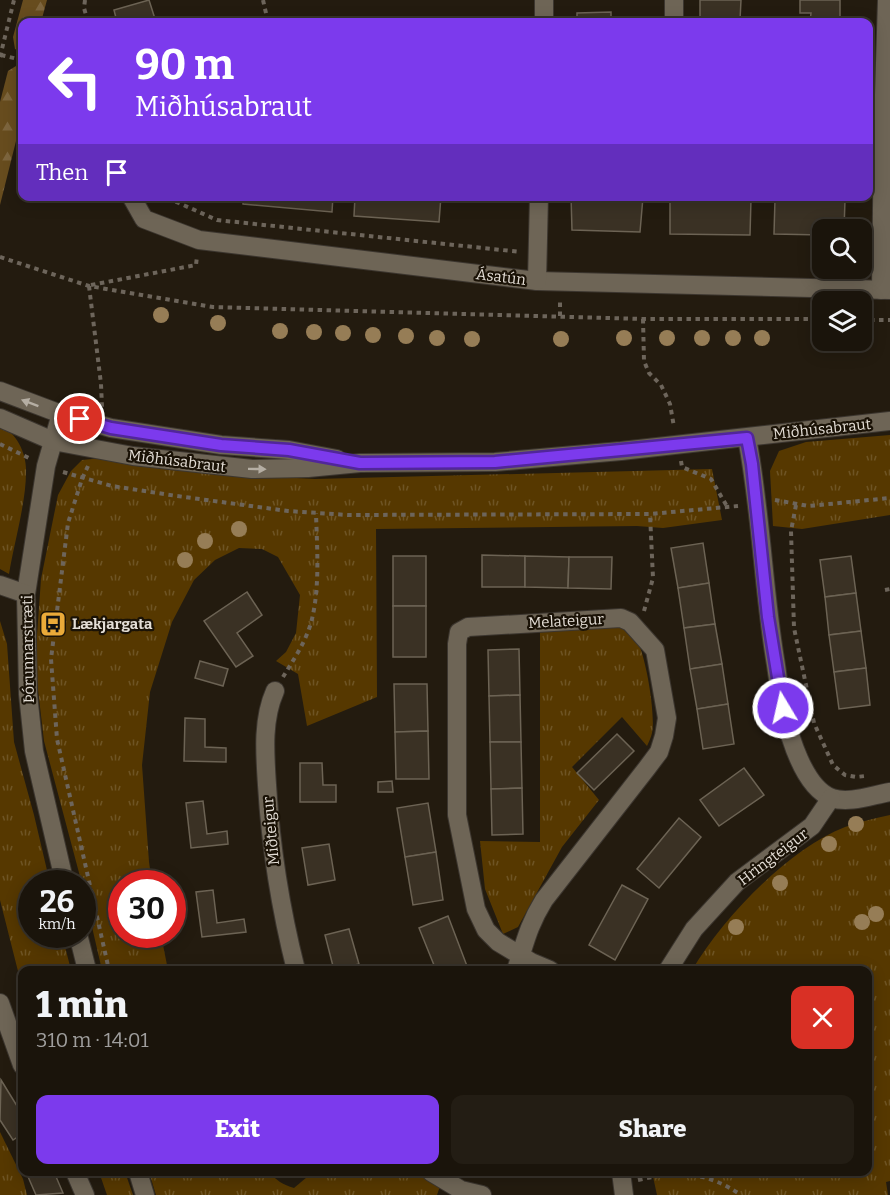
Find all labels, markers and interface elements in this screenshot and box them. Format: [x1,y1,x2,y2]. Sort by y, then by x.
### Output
text: 90 m [135,40,234,90]
icon: left [36,42,114,120]
text: Miðhúsabraut [135,91,312,123]
icon: arrive [100,156,133,189]
text: Then [36,159,88,186]
map controls [812,219,872,351]
button: search [812,219,872,279]
street label: Ásatún [475,265,527,289]
button: layers [812,291,872,351]
pin [54,393,105,444]
one-way arrow [21,397,39,407]
icon: arrive [63,402,96,435]
street label: Miðhúsabraut [772,415,872,443]
street label: Miðhúsabraut [127,446,227,476]
one-way arrow [247,464,266,474]
street label: Þórunnarstræti [18,594,38,703]
bus stop icon: Lækjargata [38,609,68,639]
street label: Melateigur [528,610,605,632]
place label: Lækjargata [72,615,153,633]
position arrow [751,676,815,740]
street label: Miðteigur [259,796,283,866]
street label: Hringteigur [735,825,812,889]
speed limit sign: 30 [108,870,186,948]
text: 26 [40,884,74,920]
text: km/h [38,915,76,933]
text: 1 min [36,983,128,1027]
button: close [791,986,854,1049]
text: 310 m · 14:01 [36,1028,149,1052]
button: Exit [36,1095,439,1164]
button: Share [451,1095,854,1164]

